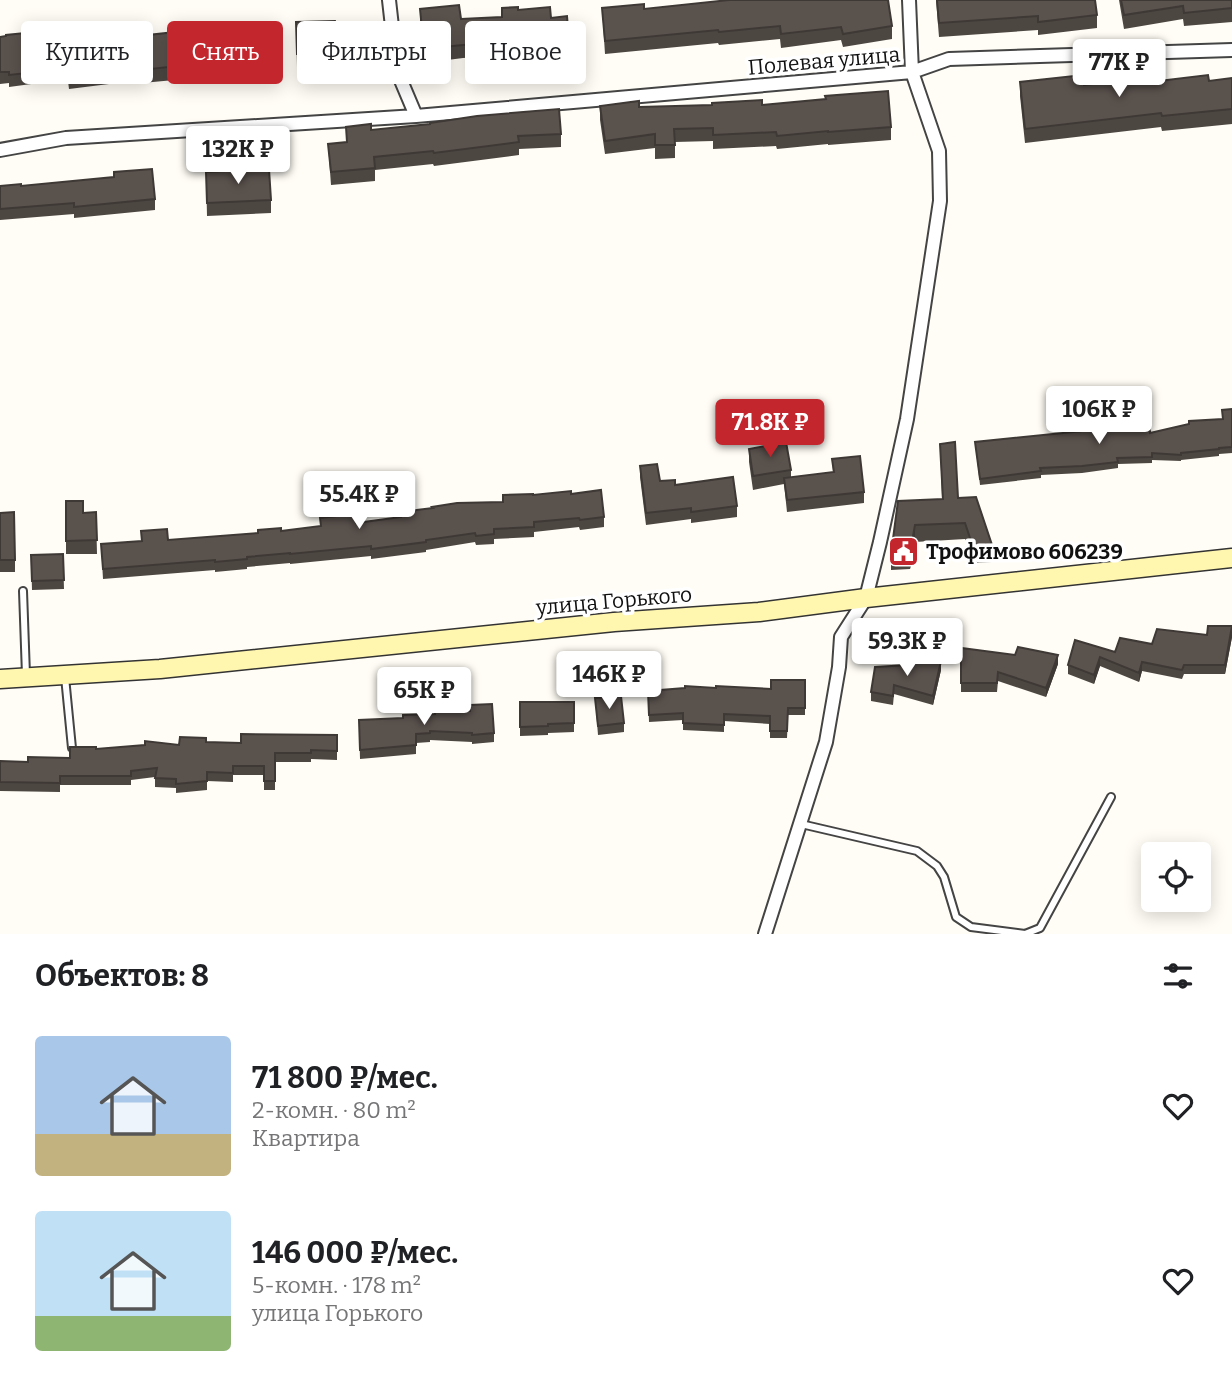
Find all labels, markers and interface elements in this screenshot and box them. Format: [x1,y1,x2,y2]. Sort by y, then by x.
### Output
chip: Купить [21,21,153,84]
chip: Снять [167,21,283,84]
chip: Фильтры [297,21,451,84]
chip: Новое [465,21,586,84]
pin: 77K ₽ [1070,40,1168,99]
street label: Полевая улица [747,41,902,81]
text: 77K ₽ [1089,48,1149,76]
pin: 132K ₽ [181,127,295,186]
text: 132K ₽ [202,135,274,163]
pin: 106K ₽ [1042,386,1156,446]
text: 106K ₽ [1062,395,1136,423]
pin: 71.8K ₽ [705,400,835,459]
text: 71.8K ₽ [731,408,809,436]
pin: 55.4K ₽ [294,472,424,531]
text: 55.4K ₽ [319,480,399,508]
public building icon: Трофимово 606239 [886,535,920,569]
place label: Трофимово 606239 [926,539,1123,565]
street label: улица Горького [534,581,693,621]
pin: 59.3K ₽ [842,618,972,678]
text: 59.3K ₽ [868,627,946,655]
pin: 146K ₽ [552,652,666,711]
text: 146K ₽ [572,660,646,688]
pin: 65K ₽ [375,668,473,727]
text: 65K ₽ [393,676,455,704]
map controls [1141,842,1211,912]
button: locate [1141,842,1211,912]
icon: filters [1159,957,1197,995]
text: Объектов: 8 [35,958,209,994]
text: 71 800 ₽/мес. [252,1060,438,1096]
icon: home [91,1064,175,1148]
icon: heart [1159,1087,1197,1125]
text: 2-комн. · 80 m² [252,1096,416,1124]
text: Квартира [252,1124,360,1152]
text: 146 000 ₽/мес. [252,1235,458,1271]
icon: home [91,1239,175,1323]
icon: heart [1159,1262,1197,1300]
text: 5-комн. · 178 m² [252,1271,421,1299]
text: улица Горького [252,1299,423,1327]

